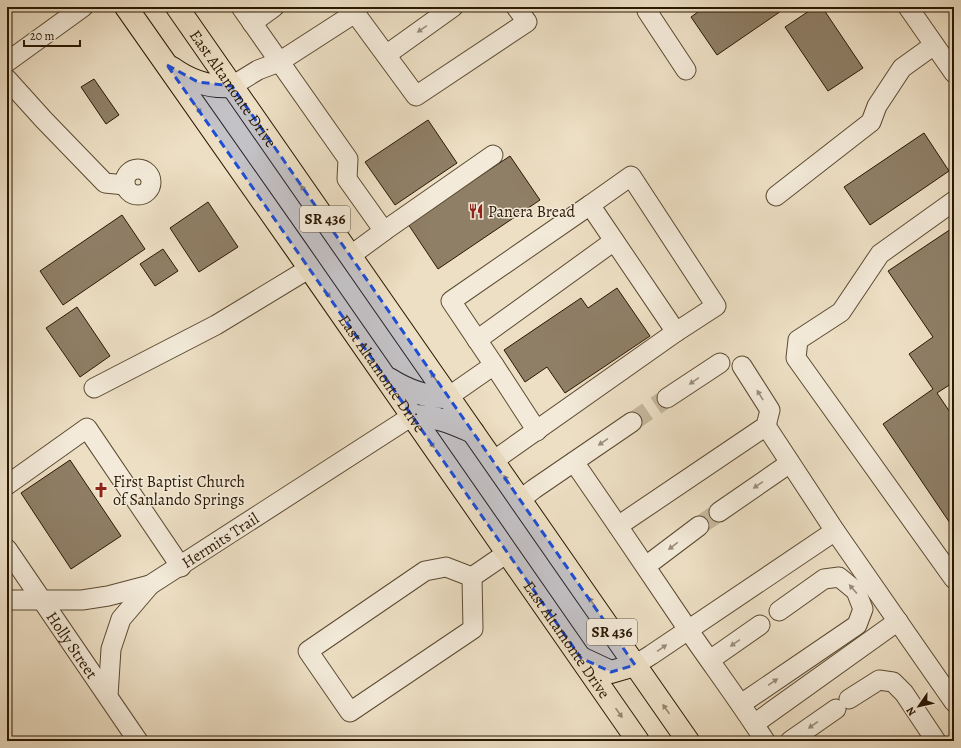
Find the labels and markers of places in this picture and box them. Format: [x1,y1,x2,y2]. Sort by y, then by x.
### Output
place label: Panera Bread [488,201,575,223]
restaurant icon: Panera Bread [467,202,485,220]
place label: First Baptist Church of Sanlando Springs [113,471,245,511]
church icon: First Baptist Church of Sanlando Springs [92,481,110,499]

